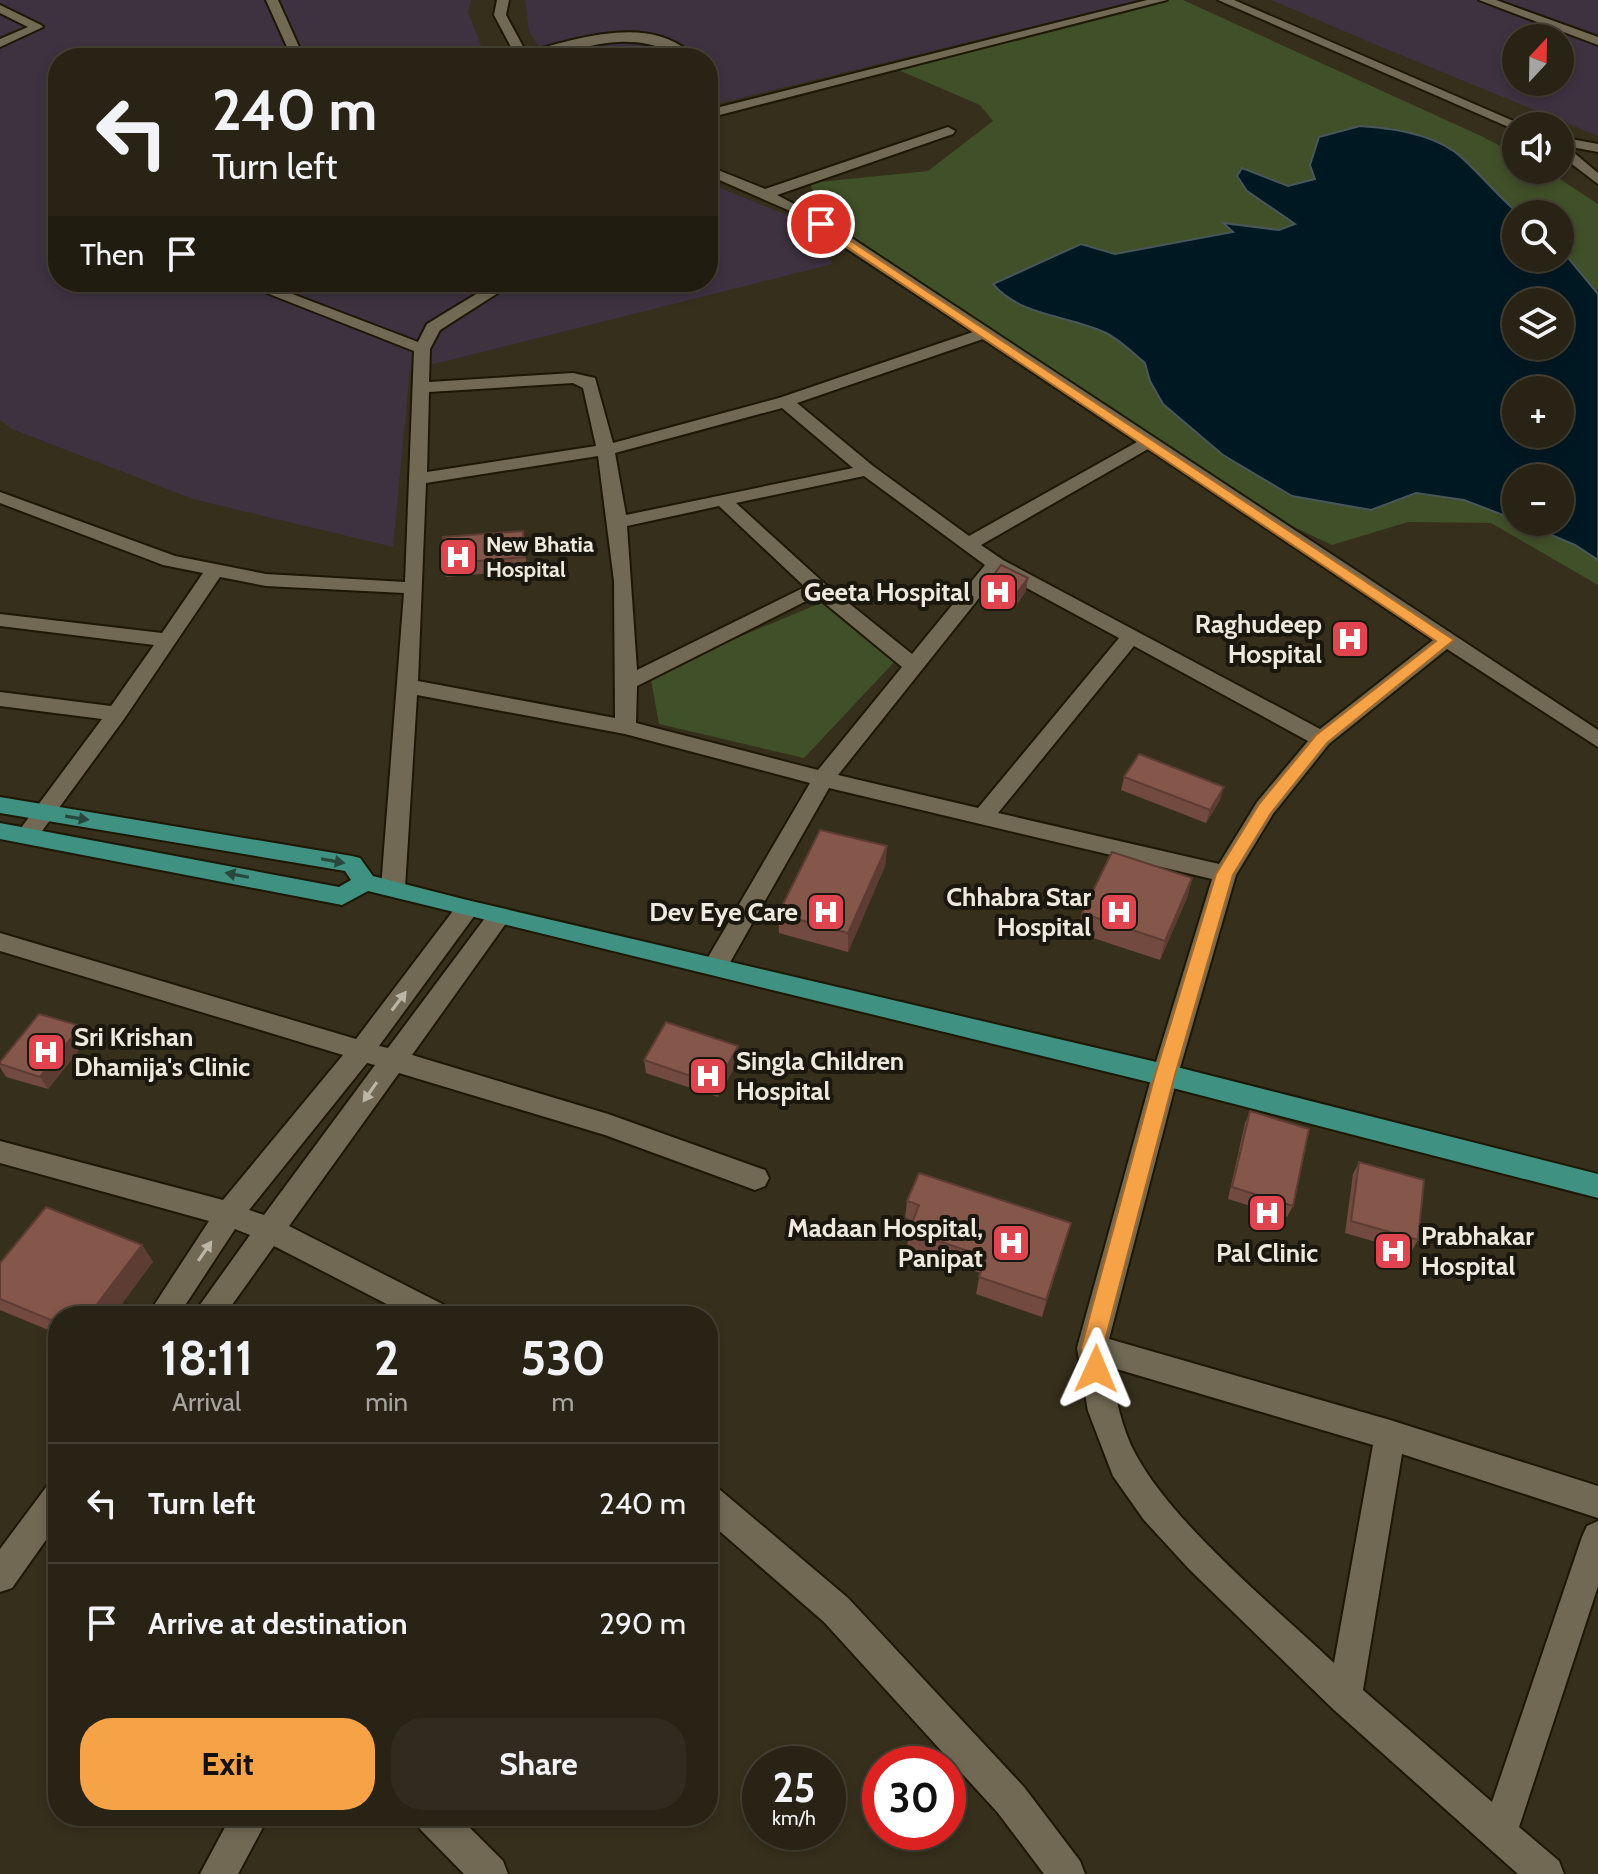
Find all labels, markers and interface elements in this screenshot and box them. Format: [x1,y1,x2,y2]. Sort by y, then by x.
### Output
north arrow [1502,24,1574,96]
map controls [1502,24,1574,536]
text: 240 m [212,76,377,144]
icon: left [80,80,184,184]
button: sound [1502,112,1574,184]
text: Turn left [212,144,337,188]
pin [787,190,855,258]
button: search [1502,200,1574,272]
icon: arrive [799,202,843,246]
icon: arrive [160,232,204,276]
text: Then [80,236,144,273]
button: layers [1502,288,1574,360]
button: + [1502,376,1574,448]
button: − [1502,464,1574,536]
place label: New Bhatia Hospital [486,531,594,583]
hospital icon: New Bhatia Hospital [437,536,479,578]
hospital icon: Geeta Hospital [977,571,1019,613]
place label: Geeta Hospital [804,576,970,608]
place label: Raghudeep Hospital [1195,608,1322,670]
hospital icon: Raghudeep Hospital [1329,618,1371,660]
one-way arrow [65,812,90,825]
one-way arrow [321,855,346,868]
one-way arrow [224,868,249,881]
place label: Chhabra Star Hospital [946,881,1091,943]
hospital icon: Dev Eye Care [805,891,847,933]
hospital icon: Chhabra Star Hospital [1098,891,1140,933]
place label: Dev Eye Care [649,896,798,928]
one-way arrow [390,991,406,1012]
place label: Sri Krishan Dhamija's Clinic [74,1021,250,1083]
hospital icon: Sri Krishan Dhamija's Clinic [25,1031,67,1073]
place label: Singla Children Hospital [736,1045,904,1107]
hospital icon: Singla Children Hospital [687,1055,729,1097]
one-way arrow [363,1081,378,1102]
hospital icon: Pal Clinic [1246,1192,1288,1234]
place label: Madaan Hospital, Panipat [787,1212,983,1274]
place label: Prabhakar Hospital [1421,1220,1534,1282]
hospital icon: Madaan Hospital, Panipat [990,1222,1032,1264]
hospital icon: Prabhakar Hospital [1372,1230,1414,1272]
place label: Pal Clinic [1216,1237,1318,1269]
one-way arrow [197,1240,212,1262]
position arrow [1054,1327,1138,1411]
text: 18:11 [160,1329,253,1387]
text: 2 [374,1329,399,1387]
text: 530 [520,1329,606,1387]
text: Arrival [172,1386,241,1418]
text: min [365,1386,408,1418]
text: m [552,1386,574,1418]
icon: left [80,1481,124,1525]
text: Turn left [148,1485,256,1522]
text: 240 m [599,1485,686,1522]
icon: arrive [80,1601,124,1645]
text: Arrive at destination [148,1605,408,1642]
text: 290 m [599,1605,686,1642]
button: Exit [80,1718,375,1810]
button: Share [391,1718,686,1810]
speed limit sign: 30 [862,1746,966,1850]
text: 25 [773,1763,815,1812]
text: km/h [772,1806,816,1830]

